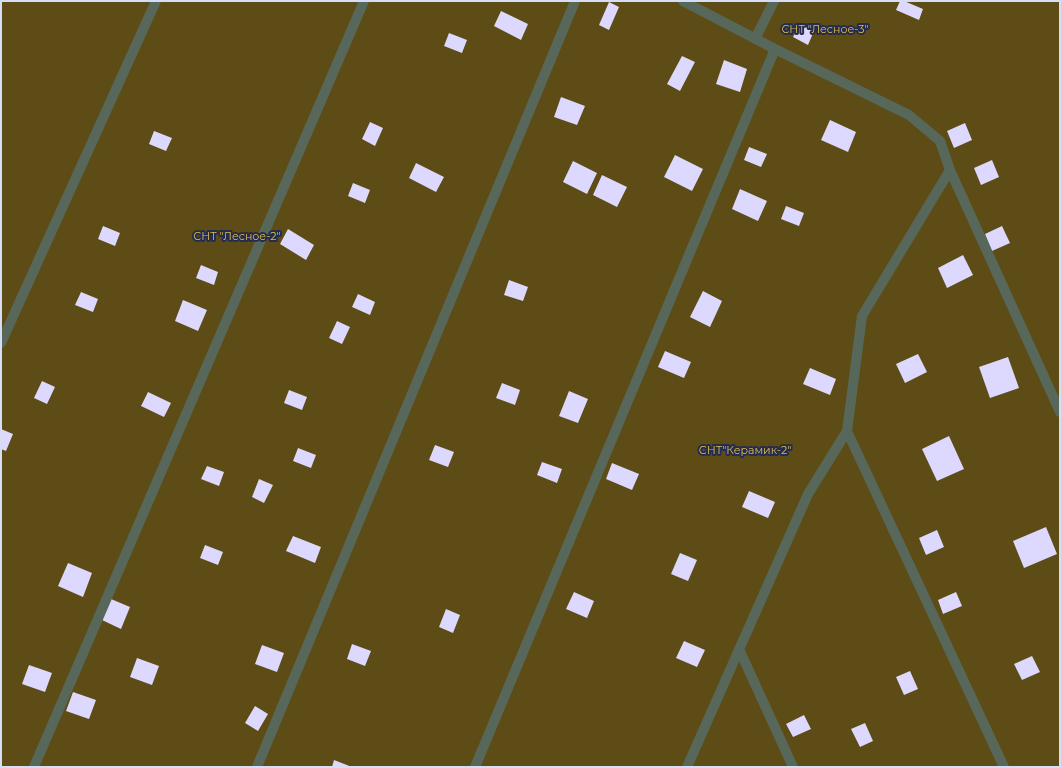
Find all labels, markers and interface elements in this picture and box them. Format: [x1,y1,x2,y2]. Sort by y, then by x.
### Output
park label: СНТ "Лесное-3" [781,23,869,37]
park label: СНТ "Лесное-2" [193,230,281,244]
park label: СНТ"Керамик-2" [699,444,791,458]

